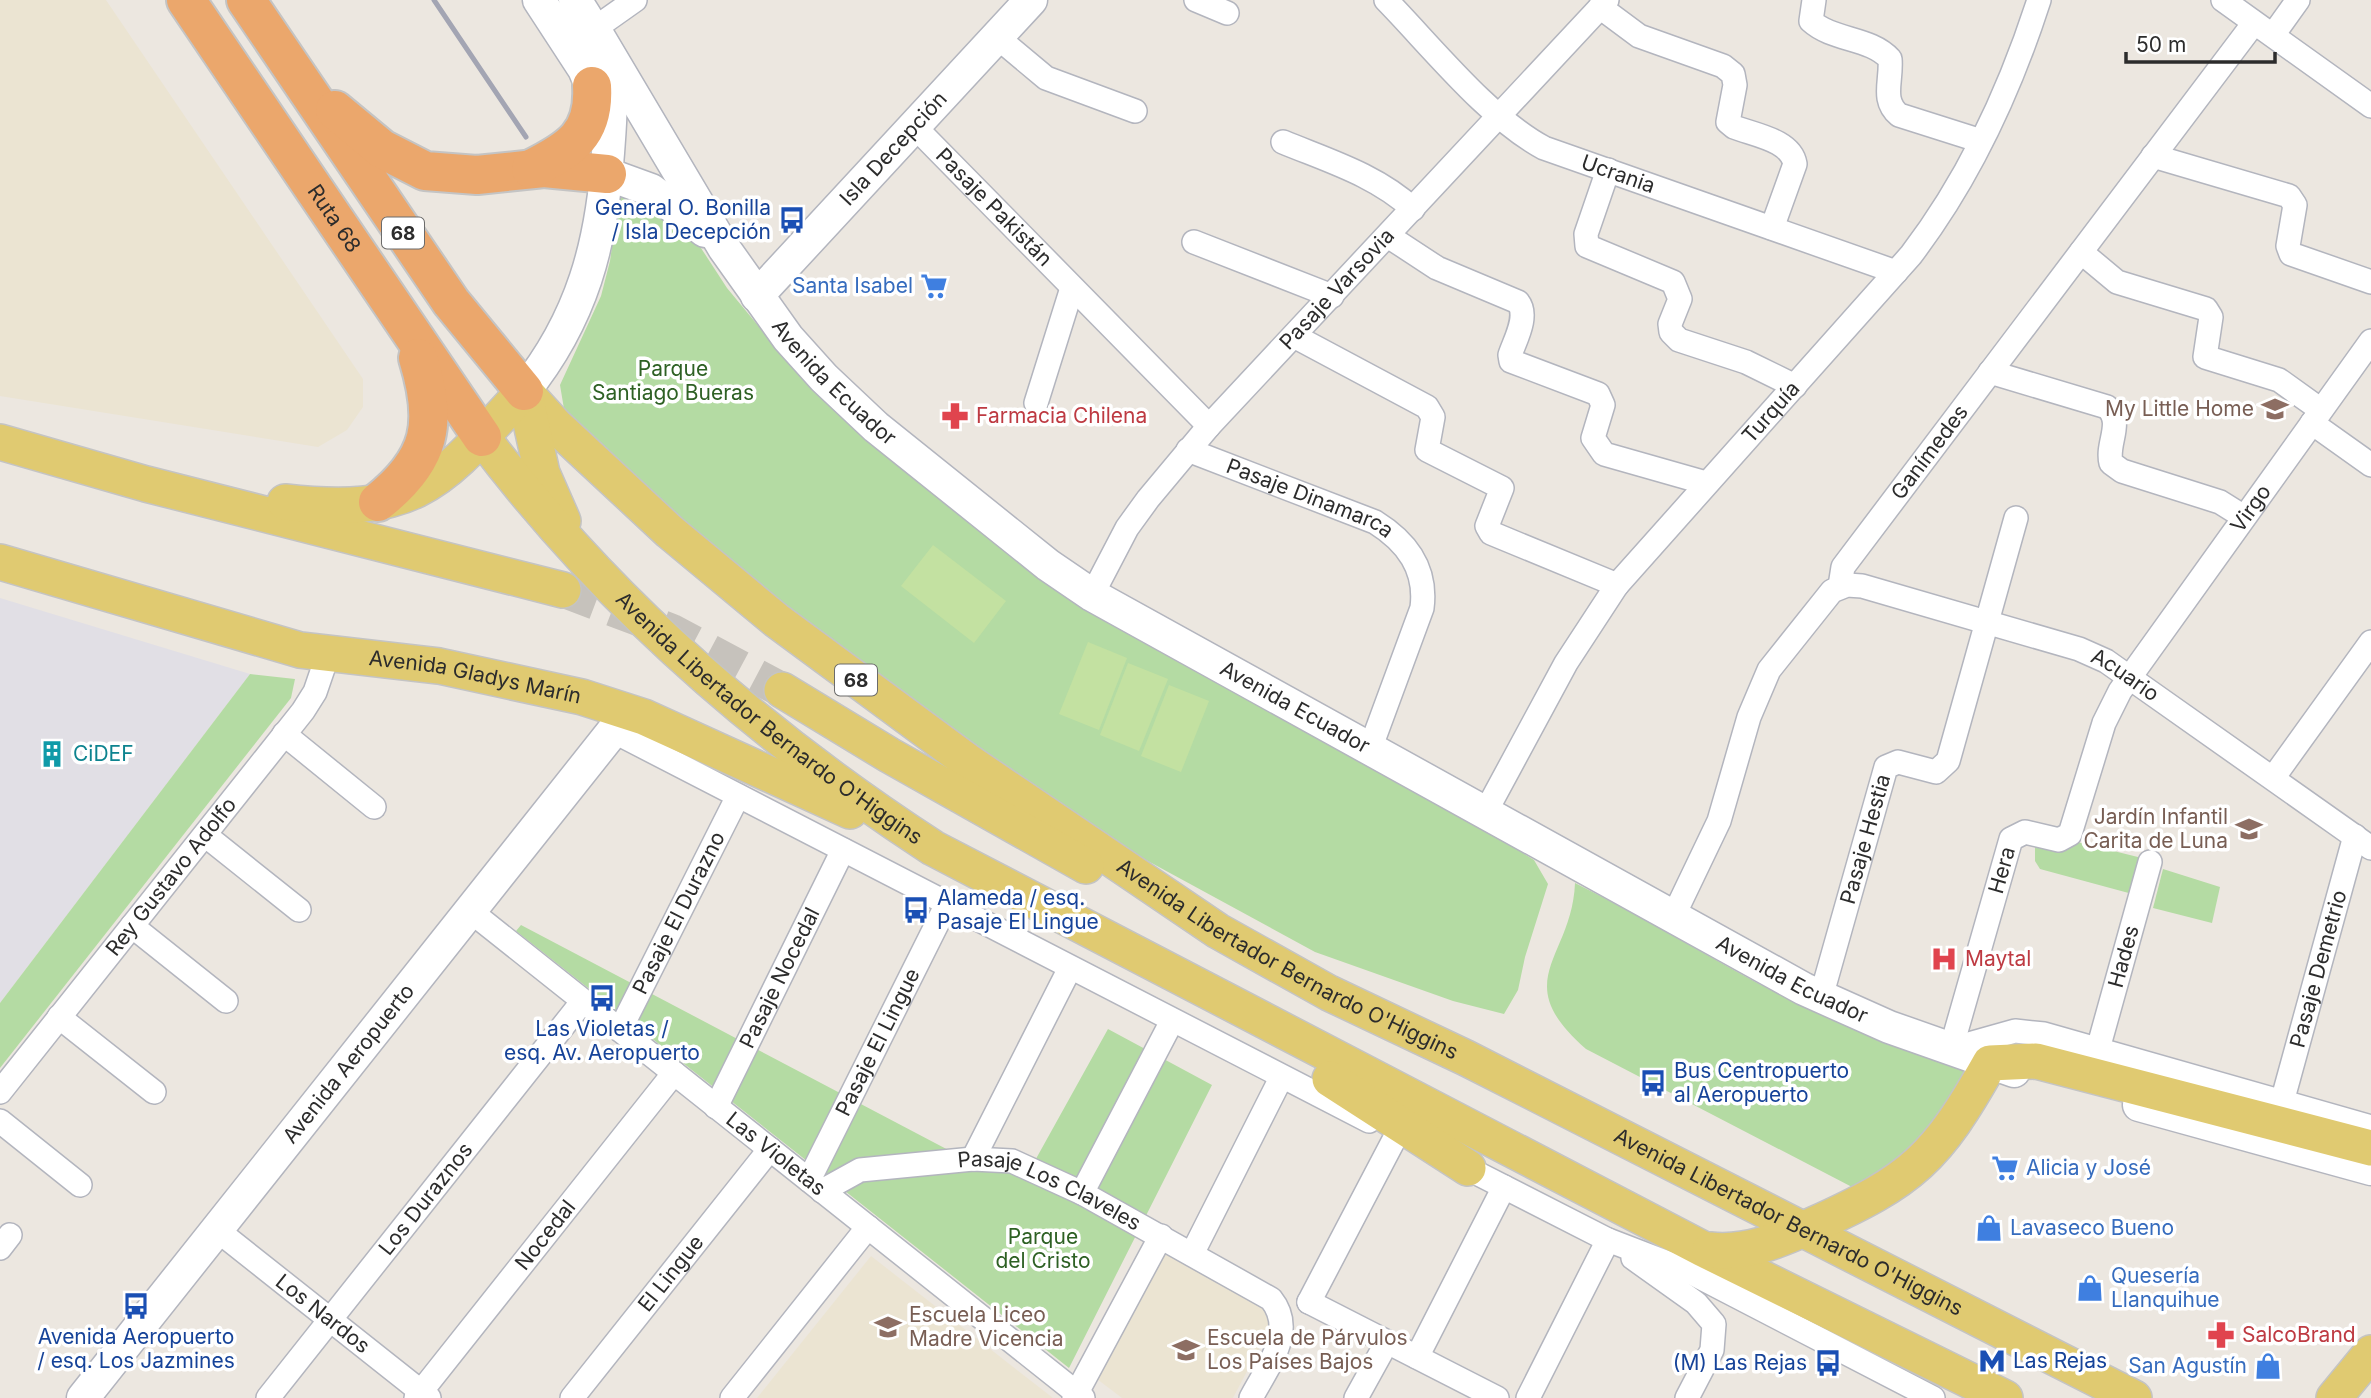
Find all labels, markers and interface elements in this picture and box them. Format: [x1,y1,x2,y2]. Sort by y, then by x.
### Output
scale bar [2126,21,2275,65]
text: 50 m [2136,32,2186,57]
street label: Isla Decepción [834,86,952,210]
street label: Pasaje Pakistán [931,143,1058,271]
street label: Ucrania [1578,149,1659,198]
street label: Ruta 68 [303,180,366,257]
place label: General O. Bonilla / Isla Decepción [595,195,771,244]
bus stop icon: General O. Bonilla / Isla Decepción [777,205,807,235]
road number: 68 [382,218,424,248]
street label: Pasaje Varsovia [1274,223,1399,354]
supermarket icon: Santa Isabel [919,271,949,301]
place label: Santa Isabel [792,273,913,298]
street label: Avenida Ecuador [767,314,901,450]
park label: Parque Santiago Bueras [592,356,754,405]
street label: Turquía [1737,376,1805,448]
school or university icon: My Little Home [2260,394,2290,424]
place label: My Little Home [2105,396,2254,421]
street label: Ganímedes [1886,400,1973,504]
pharmacy icon: Farmacia Chilena [940,401,970,431]
place label: Farmacia Chilena [976,403,1147,428]
street label: Pasaje Dinamarca [1223,453,1399,543]
street label: Virgo [2225,480,2276,537]
street label: Avenida Libertador Bernardo O'Higgins [611,586,927,850]
street label: Acuario [2088,643,2164,706]
street label: Avenida Gladys Marín [368,645,584,709]
street label: Avenida Ecuador [1216,655,1374,758]
road number: 68 [835,664,877,695]
building icon: CiDEF [37,739,67,769]
place label: CiDEF [73,741,134,766]
street label: Pasaje Hestia [1835,771,1895,907]
street label: Rey Gustavo Adolfo [100,792,241,961]
place label: Jardín Infantil Carita de Luna [2083,804,2228,853]
school or university icon: Jardín Infantil Carita de Luna [2234,814,2264,844]
street label: Pasaje El Durazno [627,827,730,998]
street label: Hera [1983,844,2020,896]
street label: Avenida Libertador Bernardo O'Higgins [1112,853,1462,1064]
place label: Alameda / esq. Pasaje El Lingue [937,885,1099,934]
street label: Pasaje Demetrio [2285,887,2352,1050]
bus stop icon: Alameda / esq. Pasaje El Lingue [901,895,931,925]
street label: Pasaje Nocedal [734,903,825,1052]
street label: Hades [2103,922,2144,990]
street label: Avenida Ecuador [1712,930,1872,1028]
hospital icon: Maytal [1929,944,1959,974]
place label: Maytal [1965,946,2031,971]
street label: Pasaje El Lingue [830,964,925,1120]
street label: Avenida Aeropuerto [277,979,419,1148]
bus stop icon: Las Violetas / esq. Av. Aeropuerto [587,983,617,1013]
place label: Las Violetas / esq. Av. Aeropuerto [504,1016,700,1065]
place label: Bus Centropuerto al Aeropuerto [1674,1058,1849,1107]
bus stop icon: Bus Centropuerto al Aeropuerto [1638,1068,1668,1098]
street label: Las Violetas [721,1106,831,1201]
street label: Avenida Libertador Bernardo O'Higgins [1610,1123,1967,1321]
street label: Los Duraznos [373,1137,478,1260]
street label: Pasaje Los Claveles [956,1146,1145,1235]
supermarket icon: Alicia y José [1990,1153,2020,1183]
place label: Alicia y José [2026,1155,2151,1180]
street label: Nocedal [510,1195,580,1275]
shop icon: Lavaseco Bueno [1974,1213,2004,1243]
place label: Lavaseco Bueno [2010,1215,2174,1240]
park label: Parque del Cristo [995,1224,1091,1273]
street label: El Lingue [633,1230,709,1316]
place label: Quesería Llanquihue [2111,1263,2220,1312]
street label: Los Nardos [271,1269,375,1358]
shop icon: Quesería Llanquihue [2075,1273,2105,1303]
bus stop icon: Avenida Aeropuerto / esq. Los Jazmines [121,1291,151,1321]
place label: Escuela Liceo Madre Vicencia [909,1302,1063,1351]
school or university icon: Escuela Liceo Madre Vicencia [873,1312,903,1342]
pharmacy icon: SalcoBrand [2206,1320,2236,1350]
place label: SalcoBrand [2242,1322,2356,1347]
place label: Avenida Aeropuerto / esq. Los Jazmines [37,1324,235,1373]
place label: Escuela de Párvulos Los Países Bajos [1207,1325,1408,1374]
school or university icon: Escuela de Párvulos Los Países Bajos [1171,1335,1201,1365]
metro station icon: Las Rejas [1977,1346,2007,1376]
bus stop icon: (M) Las Rejas [1813,1348,1843,1378]
place label: Las Rejas [2013,1348,2107,1373]
place label: (M) Las Rejas [1673,1350,1807,1375]
shop icon: San Agustín [2253,1351,2283,1381]
place label: San Agustín [2128,1353,2247,1378]

